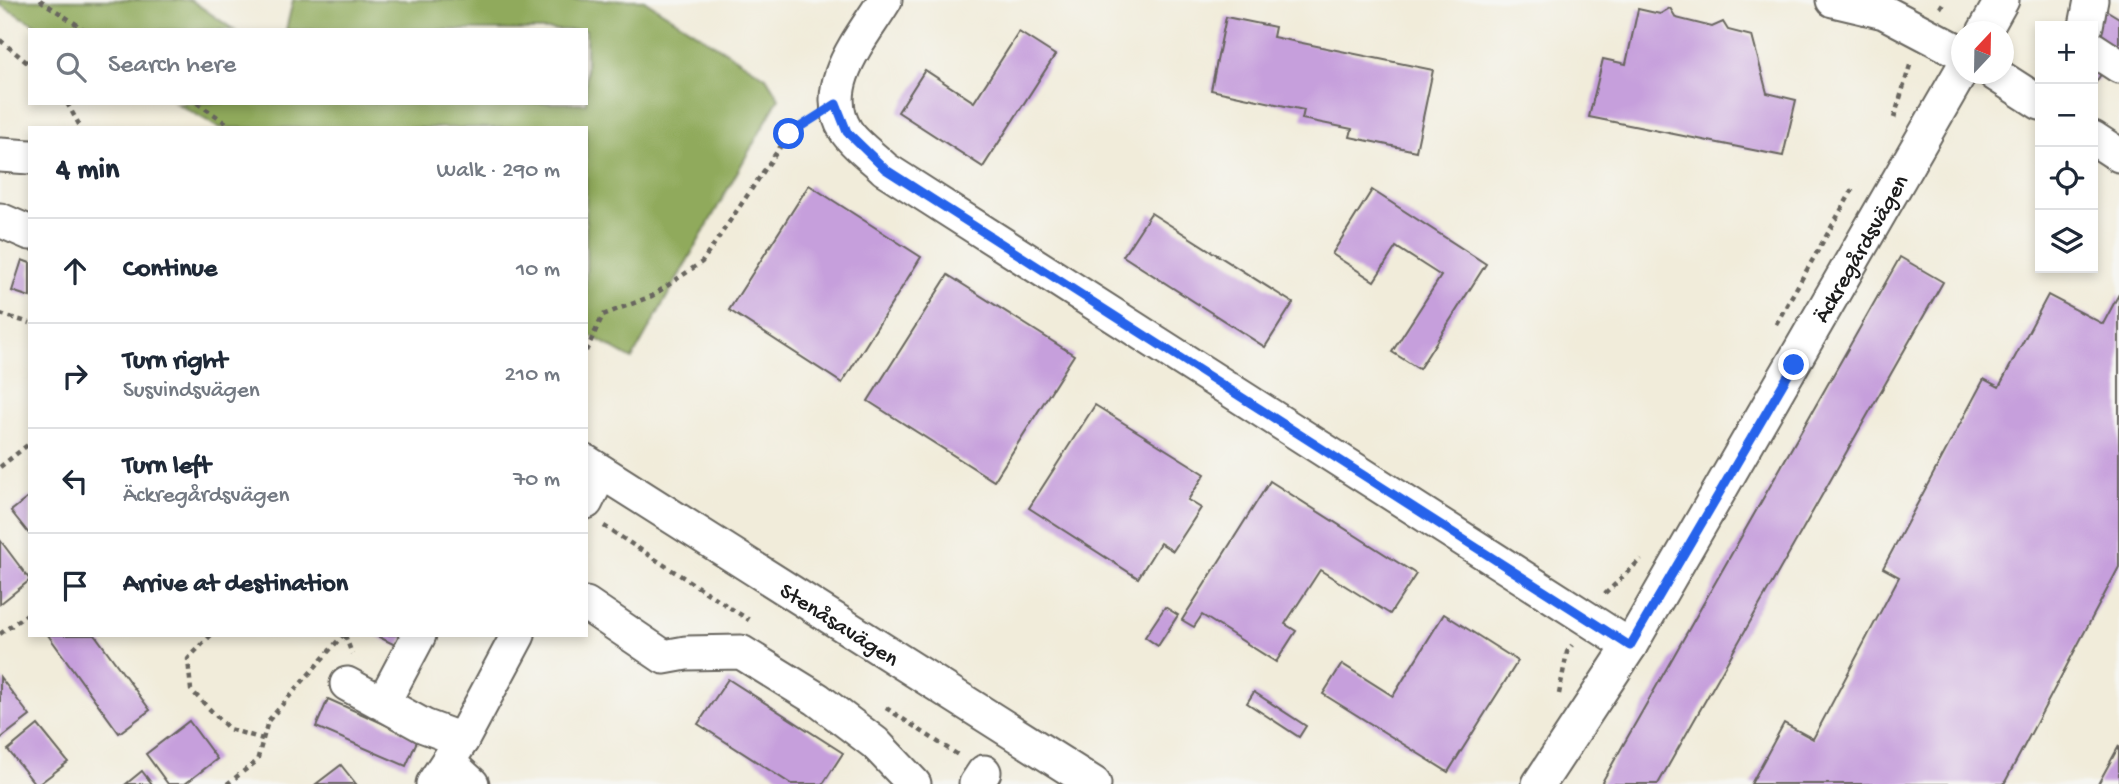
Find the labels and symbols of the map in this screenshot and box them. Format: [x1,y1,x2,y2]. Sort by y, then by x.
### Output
north arrow [1951,21,2014,84]
route start [773,118,804,149]
street label: Äckregårdsvägen [1809,171,1916,328]
route end [1778,349,1809,380]
street label: Stenåsavägen [774,578,903,674]

